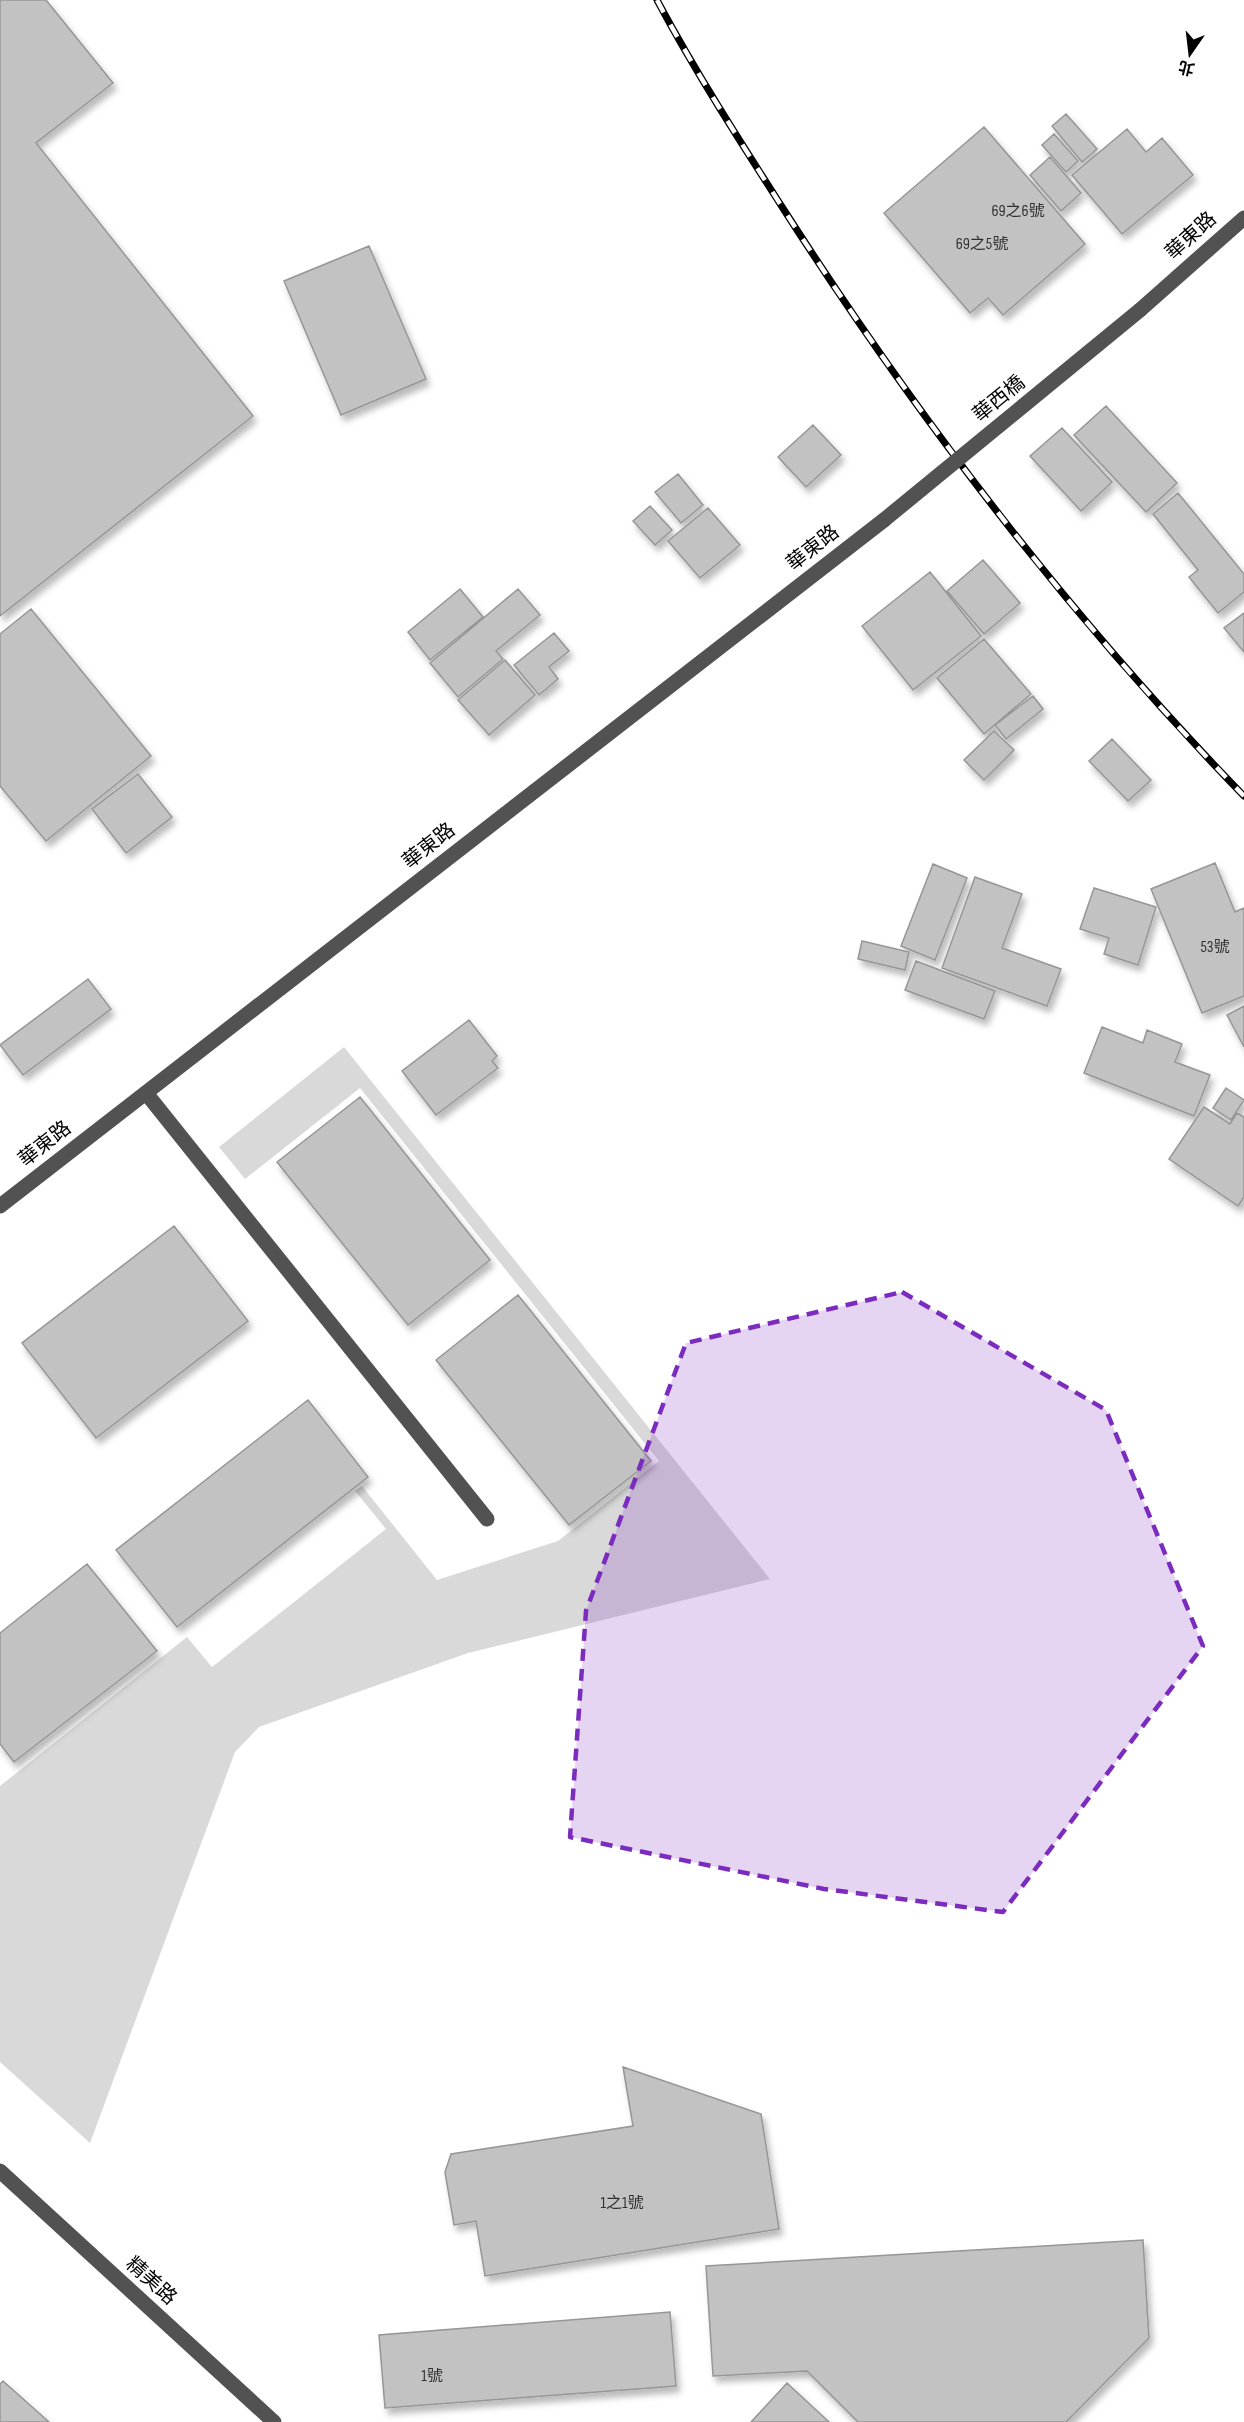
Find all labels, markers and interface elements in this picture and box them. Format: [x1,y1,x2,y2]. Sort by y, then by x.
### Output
north arrow [1160,24,1220,84]
text: 北 [1177,56,1197,78]
house number: 69之6號 [991,202,1045,221]
street label: 華東路 [1161,207,1221,265]
house number: 69之5號 [956,235,1008,254]
street label: 華西橋 [968,371,1030,427]
street label: 華東路 [782,520,844,576]
street label: 華東路 [398,818,460,874]
house number: 53號 [1200,938,1230,957]
street label: 華東路 [14,1116,76,1172]
house number: 1之1號 [600,2194,644,2213]
street label: 精美路 [121,2252,181,2310]
house number: 1號 [421,2367,443,2386]

